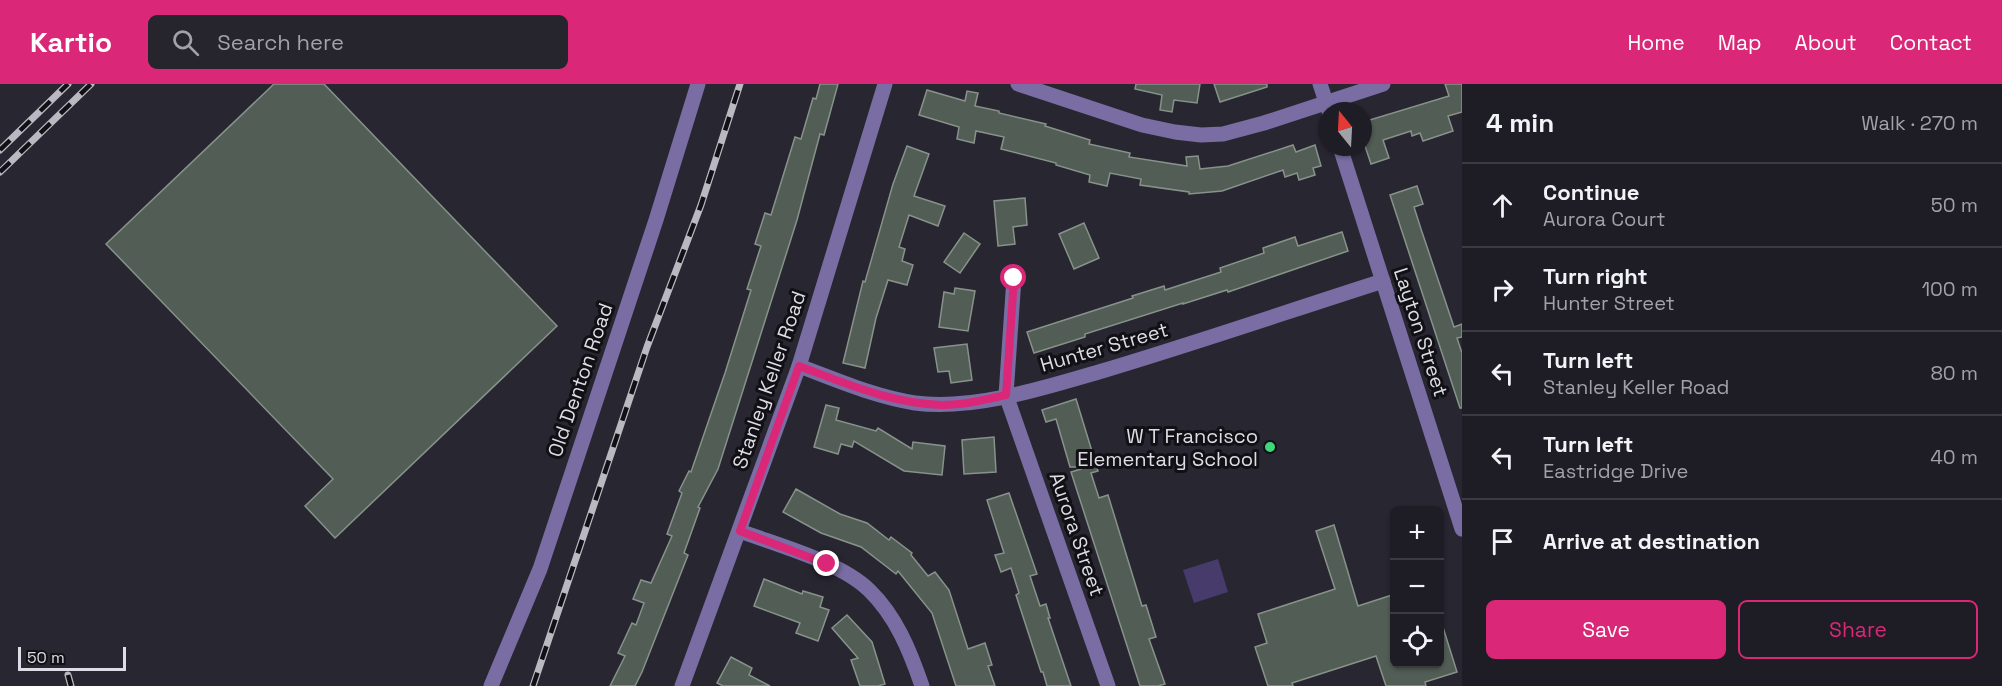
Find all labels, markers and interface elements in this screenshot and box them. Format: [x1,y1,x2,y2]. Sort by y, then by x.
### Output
search box [148,15,568,69]
text: Kartio [30,24,112,60]
icon: search [169,26,202,59]
text: Search here [217,28,344,56]
text: Home [1627,29,1685,56]
text: Map [1718,29,1762,56]
text: About [1795,29,1857,56]
text: Contact [1890,29,1972,56]
north arrow [1318,102,1372,156]
text: 4 min [1486,106,1554,140]
text: Walk · 270 m [1861,110,1978,136]
text: Continue [1543,178,1639,206]
icon: ahead [1486,189,1519,222]
text: 50 m [1931,192,1978,218]
text: Aurora Court [1543,206,1665,232]
text: Turn right [1543,262,1648,290]
route start [1000,264,1026,290]
street label: Layton Street [1388,264,1454,400]
icon: right [1486,273,1519,306]
text: 100 m [1922,276,1978,302]
street label: Stanley Keller Road [726,288,812,472]
text: Hunter Street [1543,290,1675,316]
street label: Old Denton Road [541,300,619,460]
street label: Hunter Street [1037,316,1171,378]
text: Turn left [1543,346,1633,374]
icon: left [1486,357,1519,390]
text: 80 m [1930,360,1978,386]
text: Stanley Keller Road [1543,374,1729,400]
place label: W T Francisco Elementary School [1077,423,1258,472]
text: Turn left [1543,430,1633,458]
marker: W T Francisco Elementary School [1263,440,1277,454]
icon: left [1486,441,1519,474]
text: 40 m [1930,444,1978,470]
text: Eastridge Drive [1543,458,1688,484]
street label: Aurora Street [1044,469,1110,599]
map controls [1390,506,1444,668]
button: + [1390,506,1444,560]
icon: arrive [1486,525,1519,558]
text: Arrive at destination [1543,527,1760,555]
route end [813,550,839,576]
button: − [1390,560,1444,614]
button: Save [1486,600,1726,659]
button: Share [1738,600,1978,659]
button: locate [1390,614,1444,668]
scale bar [18,644,126,672]
text: 50 m [27,647,65,668]

